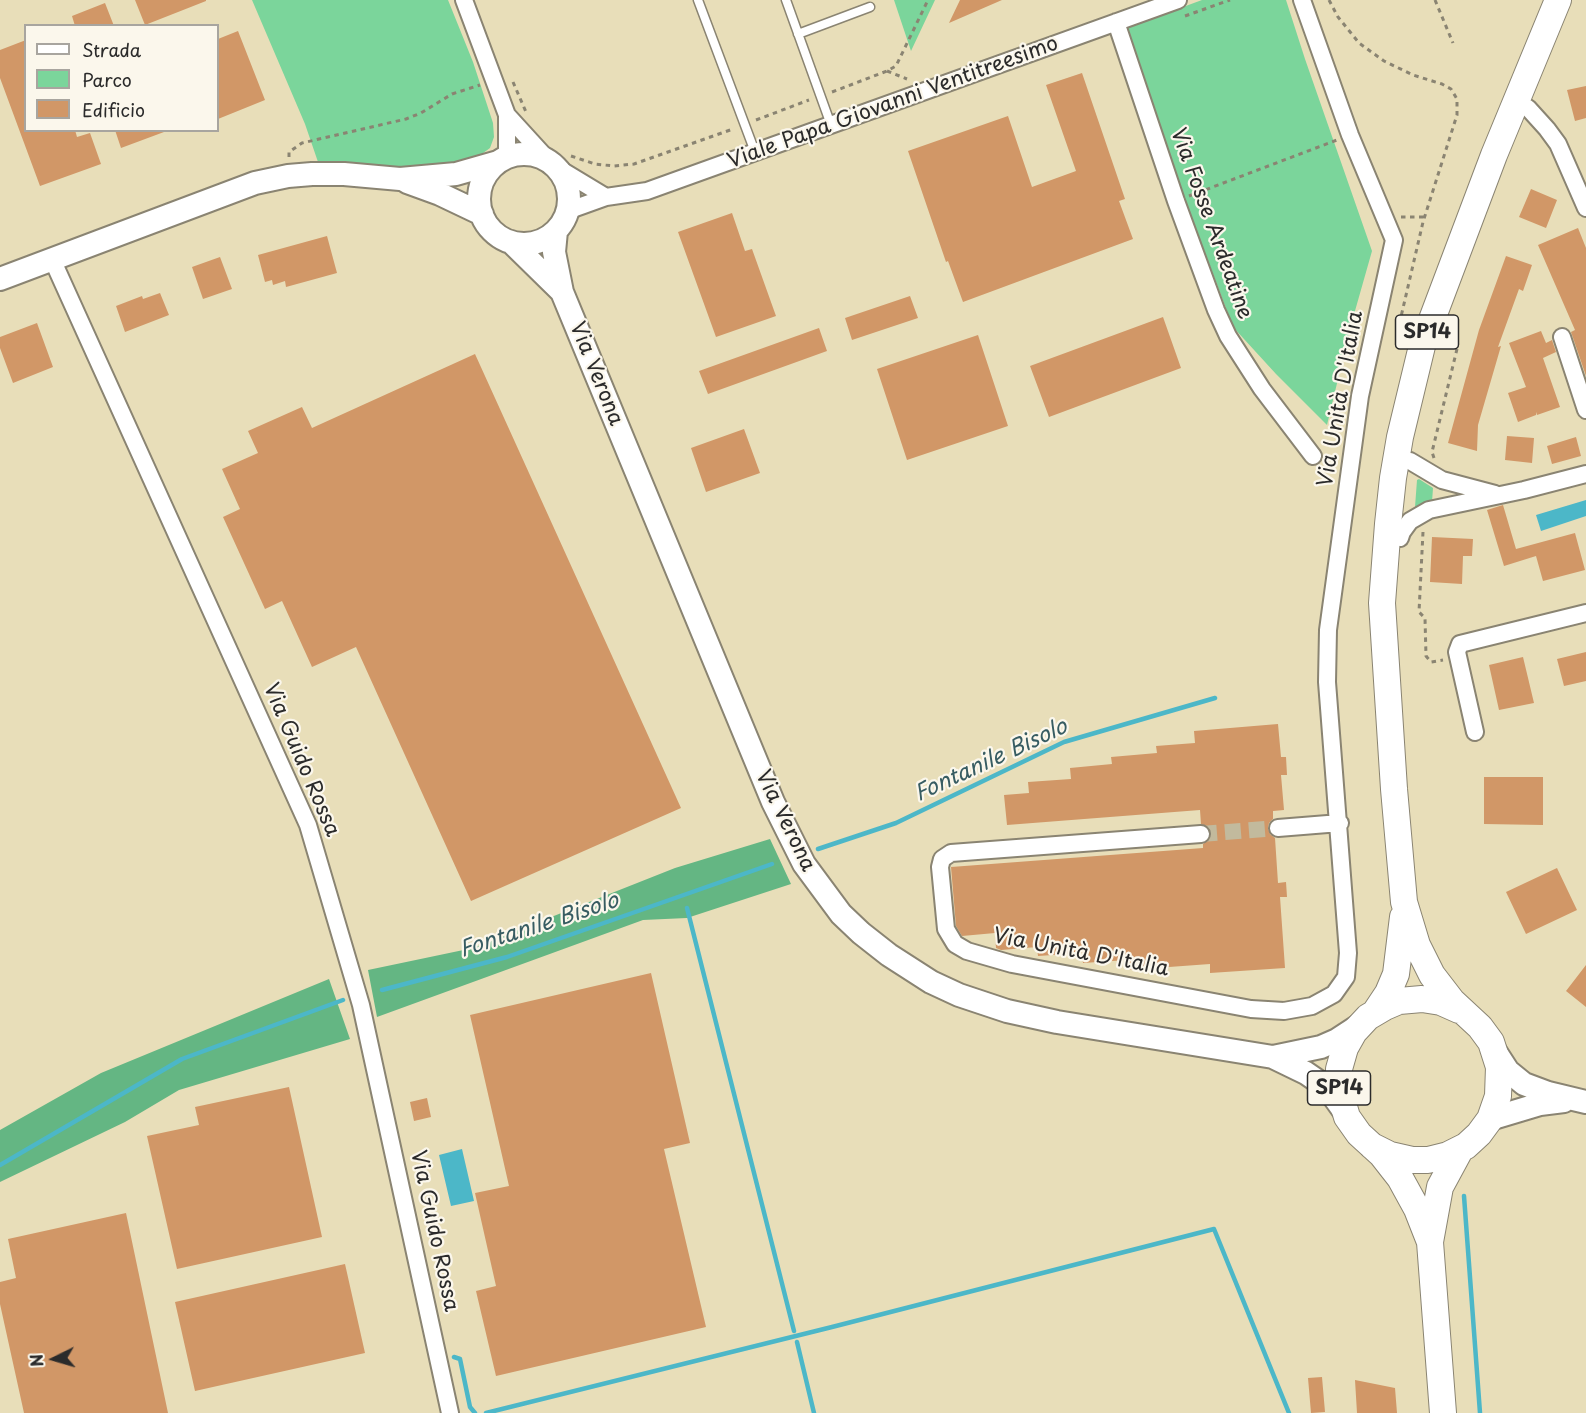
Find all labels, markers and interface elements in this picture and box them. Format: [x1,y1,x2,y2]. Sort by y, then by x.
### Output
legend [24,24,219,132]
street label: Viale Papa Giovanni Ventitreesimo [724,31,1062,175]
text: Strada [82,36,141,63]
text: Parco [82,66,132,93]
text: Edificio [82,96,145,123]
street label: Via Fosse Ardeatine [1165,125,1257,323]
street label: Via Unità D'Italia [1313,309,1369,489]
road number: SP14 [1396,315,1458,349]
street label: Via Verona [564,318,628,430]
street label: Via Guido Rossa [257,680,345,840]
water label: Fontanile Bisolo [910,714,1072,808]
street label: Via Verona [750,766,820,876]
water label: Fontanile Bisolo [456,888,622,964]
street label: Via Unità D'Italia [991,924,1171,982]
road number: SP14 [1308,1071,1370,1105]
street label: Via Guido Rossa [405,1148,463,1314]
north arrow [24,1329,84,1389]
text: N [24,1353,49,1368]

